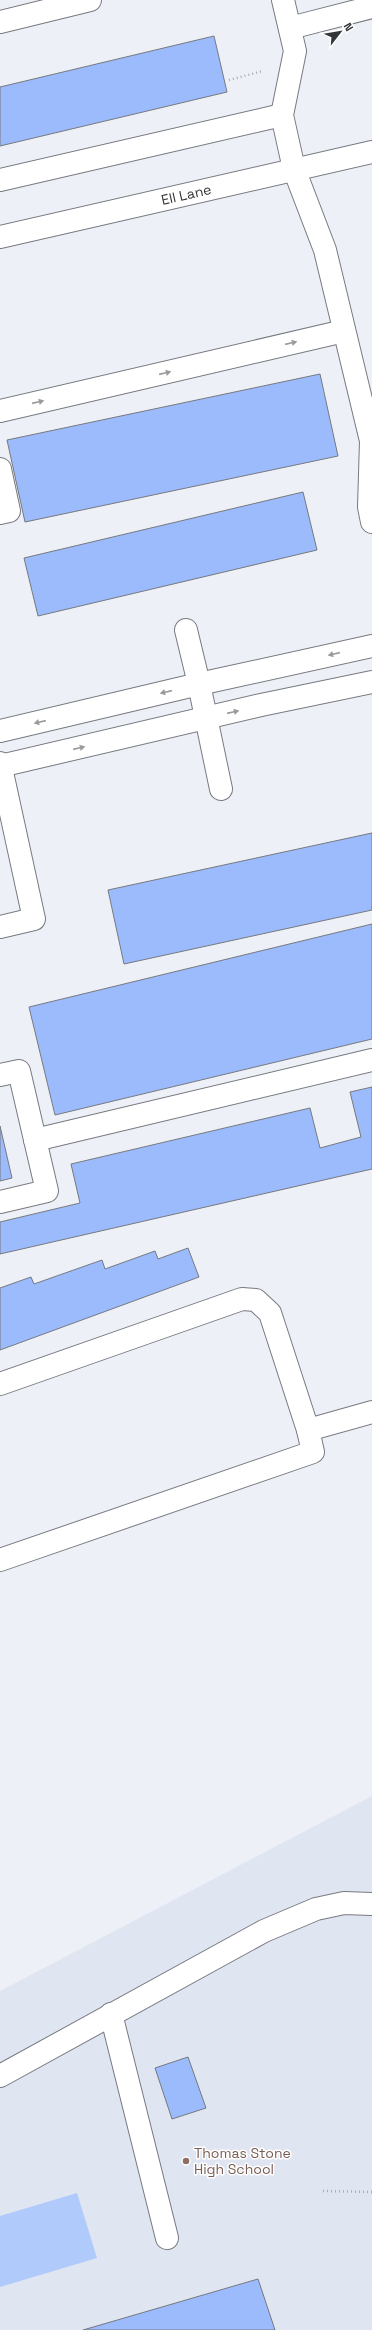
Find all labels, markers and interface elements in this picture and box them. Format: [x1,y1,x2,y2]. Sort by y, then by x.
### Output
north arrow [320,12,360,52]
text: N [341,20,356,34]
street label: Ell Lane [159,180,213,209]
one-way arrow [285,340,298,346]
one-way arrow [159,369,171,375]
one-way arrow [32,398,44,404]
one-way arrow [328,652,340,658]
one-way arrow [160,689,172,695]
one-way arrow [227,709,239,715]
one-way arrow [33,719,46,725]
one-way arrow [73,744,85,750]
place label: Thomas Stone High School [194,2144,291,2178]
marker: Thomas Stone High School [181,2156,191,2166]

